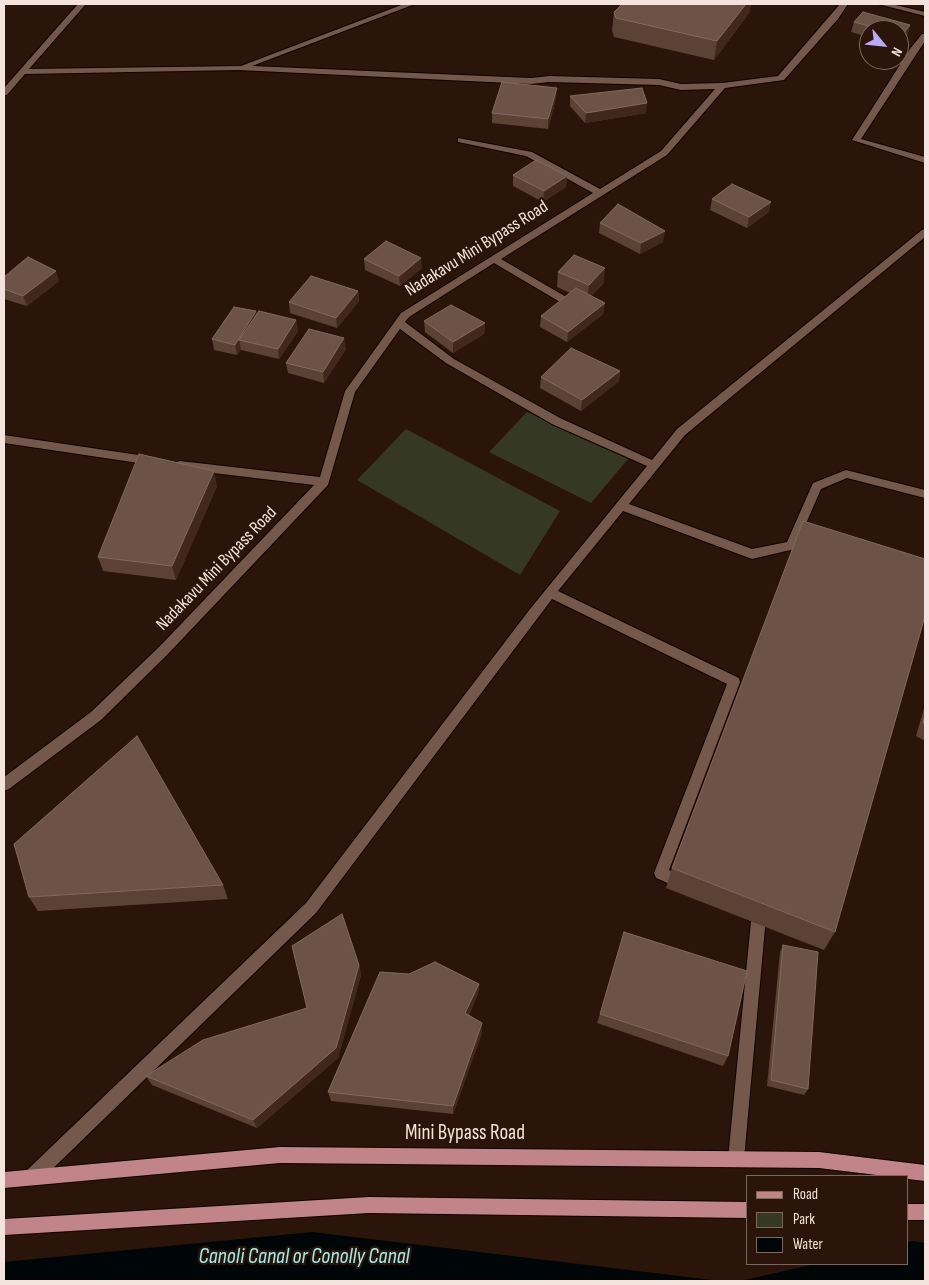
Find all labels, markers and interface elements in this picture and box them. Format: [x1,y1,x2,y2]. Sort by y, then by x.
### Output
north arrow [859,20,909,70]
text: N [888,45,906,59]
street label: Nadakavu Mini Bypass Road [402,196,552,302]
street label: Nadakavu Mini Bypass Road [152,502,282,636]
street label: Mini Bypass Road [405,1121,525,1147]
legend [746,1175,909,1265]
text: Road [793,1185,818,1204]
text: Park [793,1210,815,1229]
text: Water [793,1235,823,1254]
water label: Canoli Canal or Conolly Canal [198,1244,410,1270]

